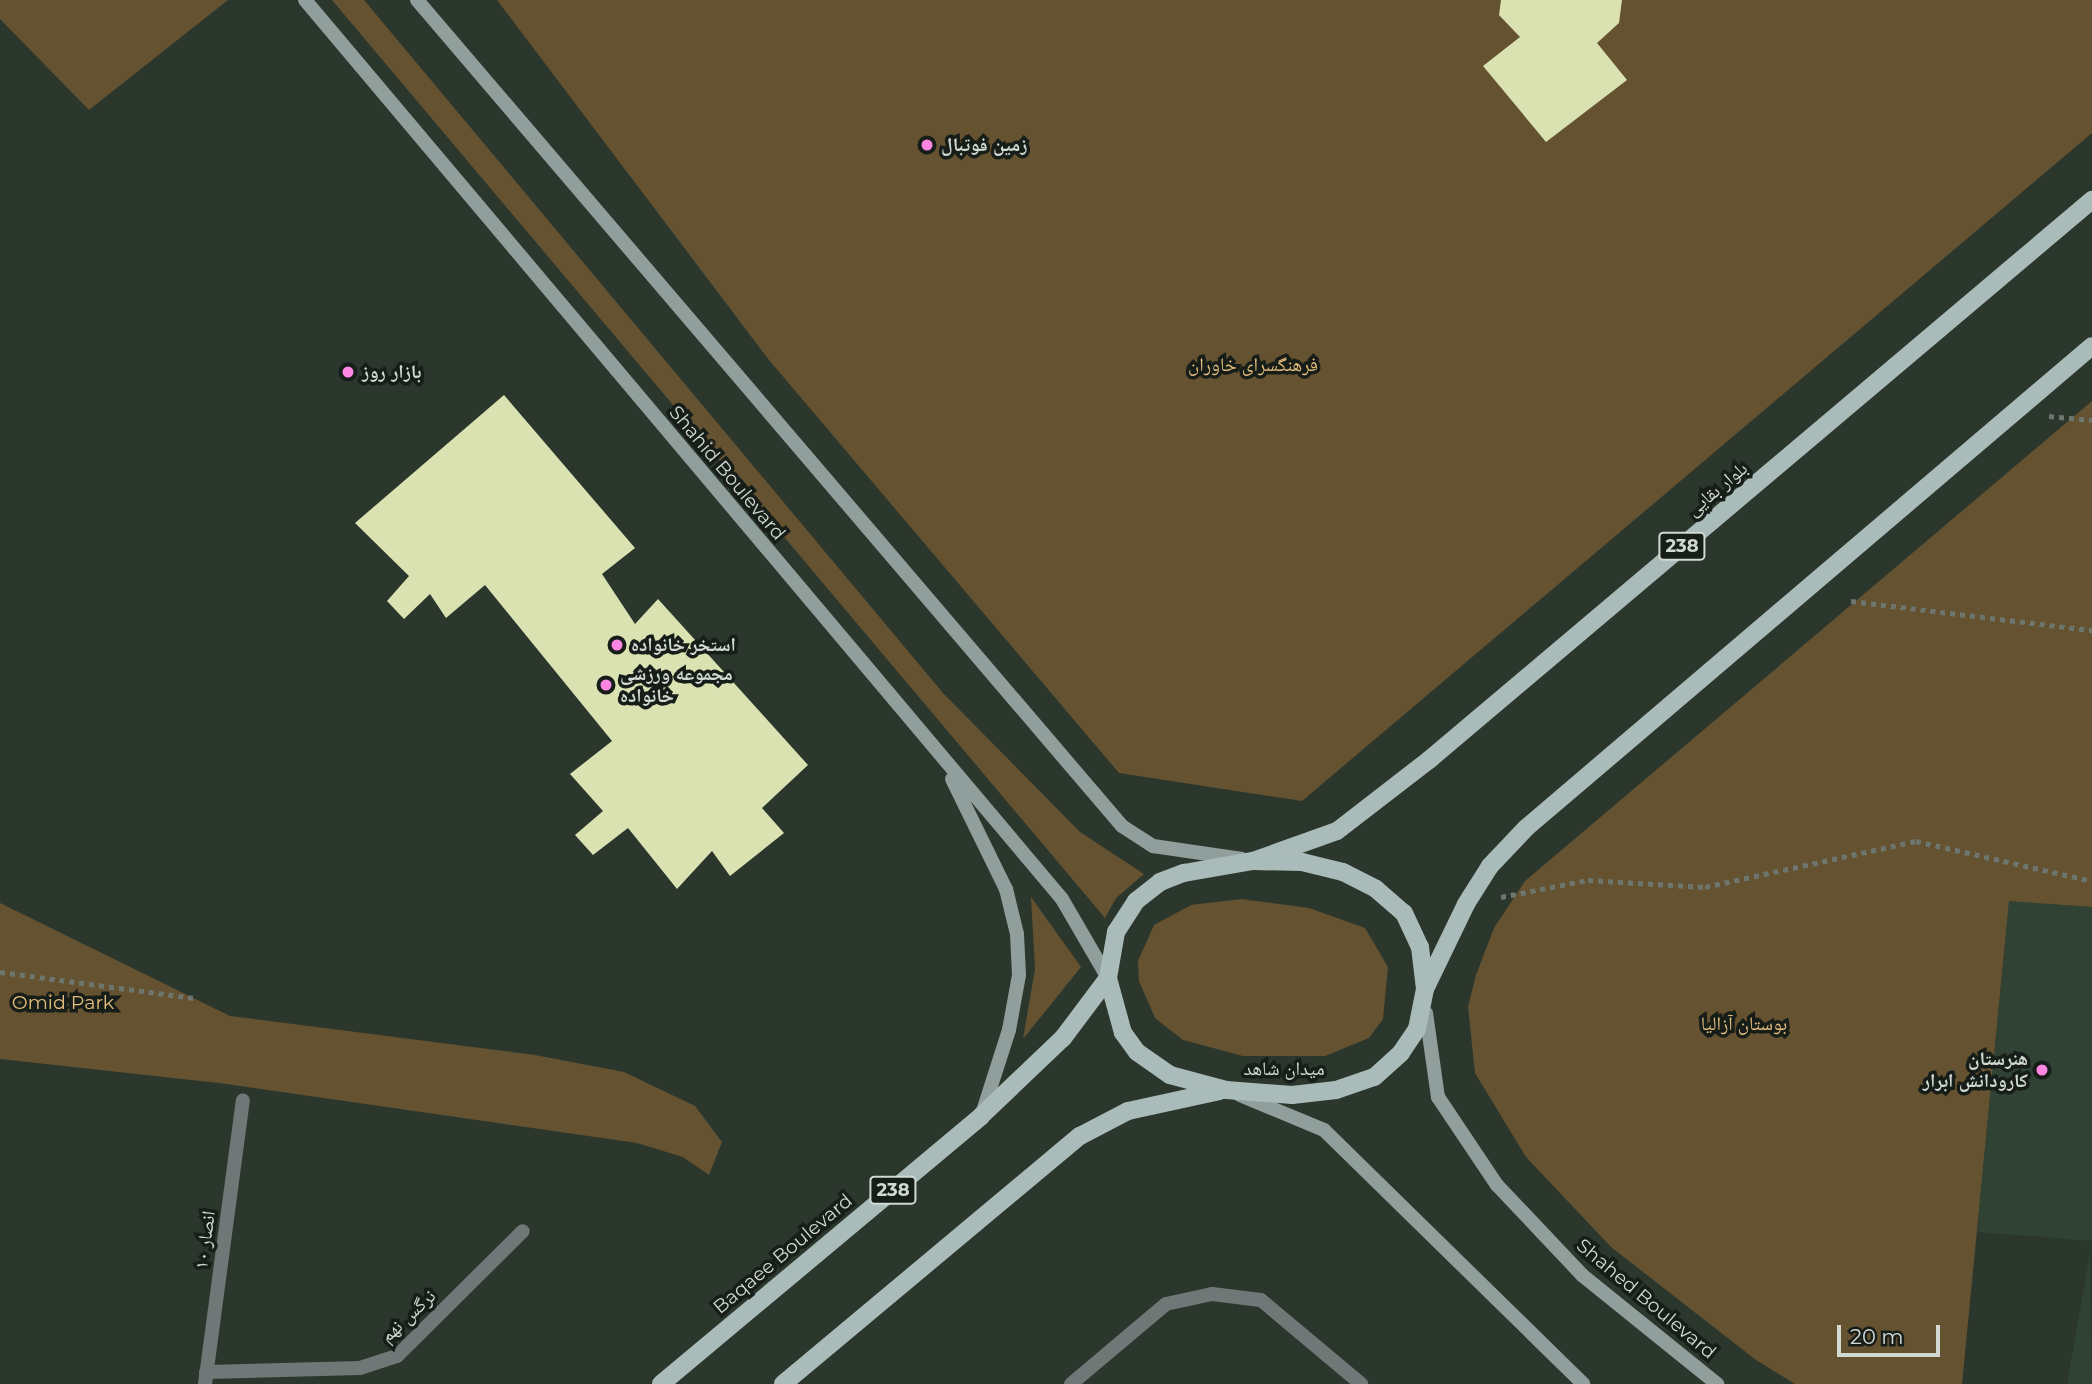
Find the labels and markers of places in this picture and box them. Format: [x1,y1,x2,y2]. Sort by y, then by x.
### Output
place label: زمین فوتبال [941,134,1027,156]
marker: زمین فوتبال [919,137,935,153]
place label: بازار روز [362,361,422,383]
marker: بازار روز [340,364,356,380]
place label: استخر خانواده [631,634,736,656]
marker: استخر خانواده [609,637,625,653]
place label: مجموعه ورزشی خانواده [620,663,733,707]
marker: مجموعه ورزشی خانواده [598,677,614,693]
place label: هنرستان کارودانش ابرار [1923,1048,2028,1092]
marker: هنرستان کارودانش ابرار [2034,1062,2050,1078]

